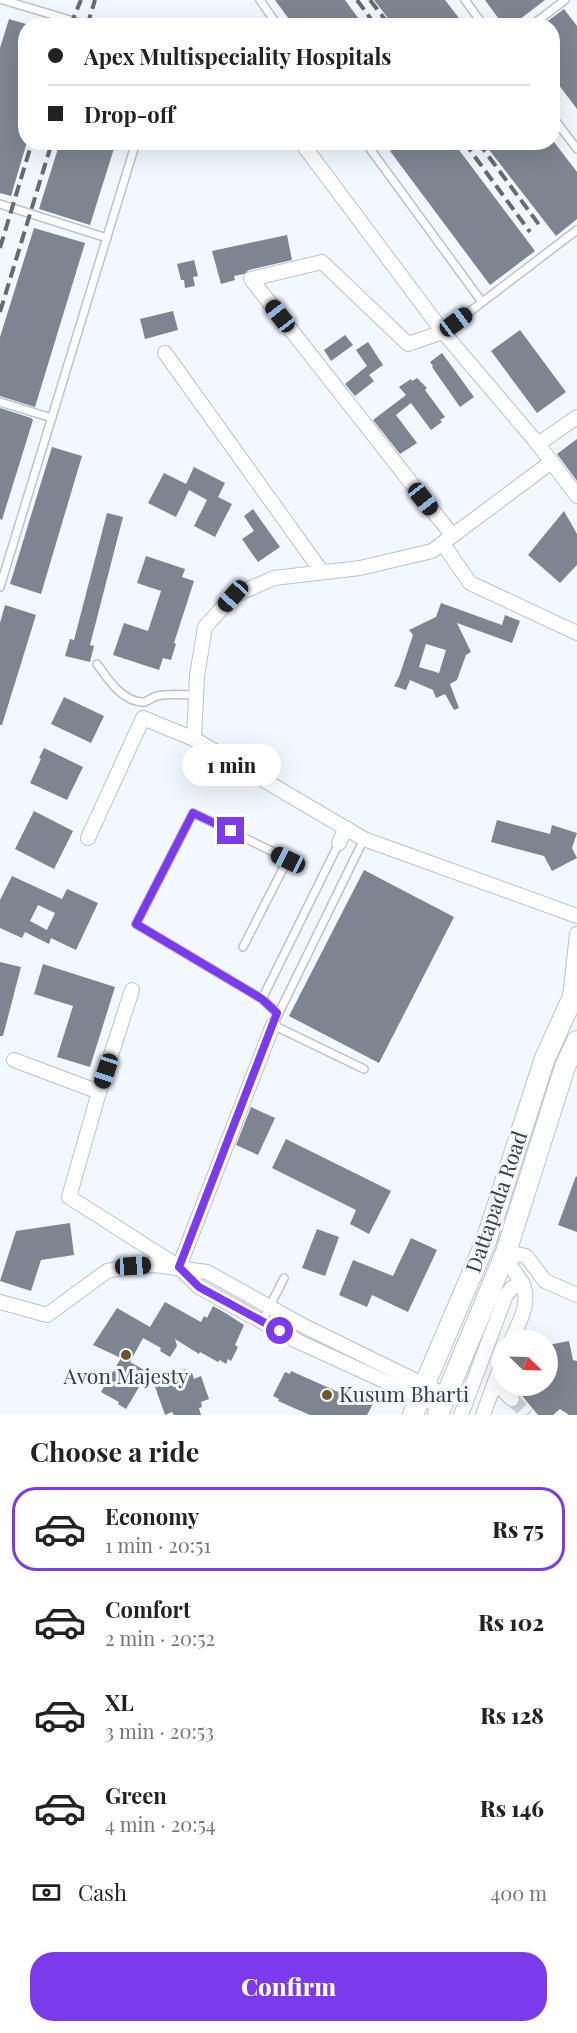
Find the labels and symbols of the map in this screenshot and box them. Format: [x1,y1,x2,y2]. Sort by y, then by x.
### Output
car [262,296,298,336]
car [436,304,476,340]
car [405,479,441,519]
car [214,577,252,615]
callout: 1 min [182,744,280,786]
route end [217,817,244,844]
car [268,844,308,876]
car [92,1051,120,1091]
street label: Dattapada Road [458,1127,532,1276]
car [115,1256,151,1276]
route start [266,1317,293,1344]
north arrow [492,1330,558,1396]
marker: Avon Majesty [119,1348,133,1362]
place label: Avon Majesty [63,1361,189,1389]
place label: Kusum Bharti [339,1379,469,1407]
marker: Kusum Bharti [320,1388,334,1402]

